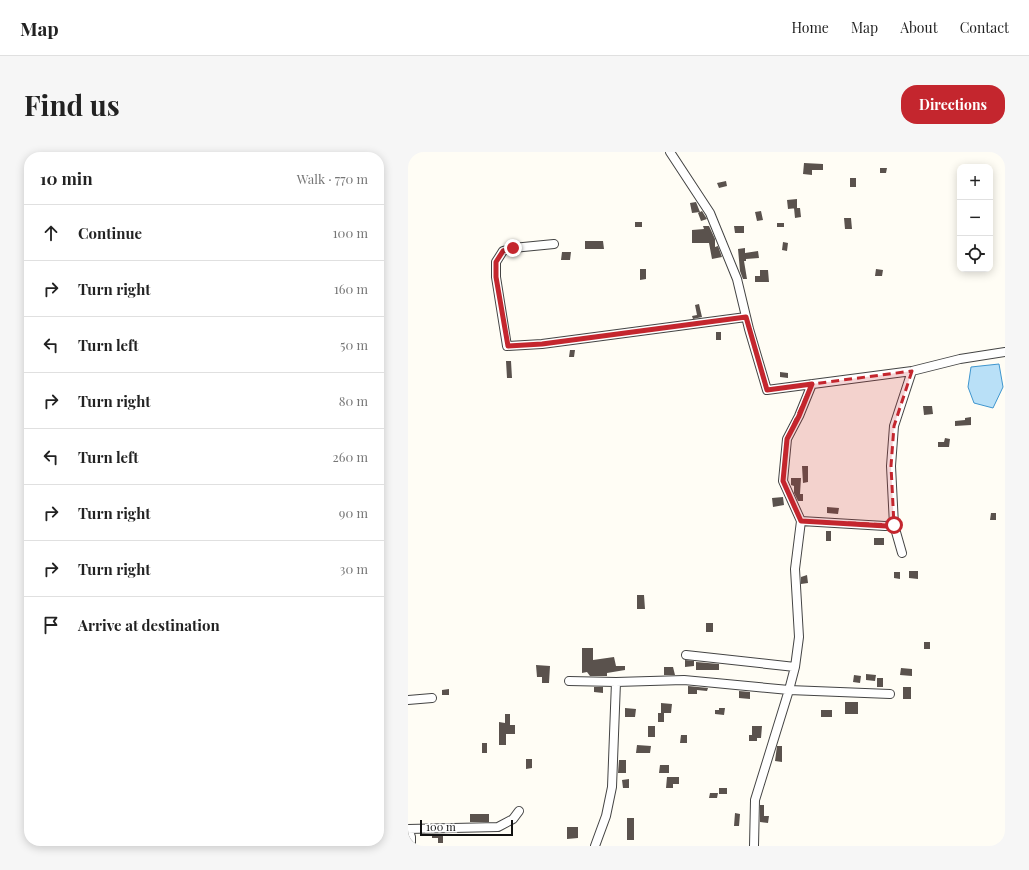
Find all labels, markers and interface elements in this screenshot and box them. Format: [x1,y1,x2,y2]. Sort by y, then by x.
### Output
text: Map [20,15,59,41]
text: Home [791,18,829,37]
text: Map [851,18,878,37]
text: About [900,18,938,37]
text: Contact [960,18,1009,37]
button: Directions [901,85,1005,124]
text: Find us [24,86,120,123]
map controls [957,164,993,272]
button: + [957,164,993,200]
text: 10 min [40,167,93,189]
text: Walk · 770 m [297,170,368,187]
button: − [957,200,993,236]
icon: ahead [40,222,62,244]
text: Continue [78,223,142,243]
text: 100 m [333,224,368,241]
button: locate [957,236,993,272]
route end [504,239,522,257]
icon: right [40,278,62,300]
text: Turn right [78,279,151,299]
text: 160 m [334,280,368,297]
icon: left [40,334,62,356]
text: Turn left [78,335,139,355]
text: 50 m [340,336,368,353]
icon: right [40,390,62,412]
text: Turn right [78,391,151,411]
text: 80 m [339,392,368,409]
icon: left [40,446,62,468]
text: Turn left [78,447,139,467]
text: 260 m [332,448,368,465]
icon: right [40,502,62,524]
text: Turn right [78,503,151,523]
text: 90 m [339,504,368,521]
route start [885,516,903,534]
icon: right [40,558,62,580]
text: Turn right [78,559,151,579]
text: 30 m [340,560,368,577]
icon: arrive [40,614,62,636]
text: Arrive at destination [78,615,220,635]
scale bar [420,818,513,837]
text: 100 m [426,819,456,834]

